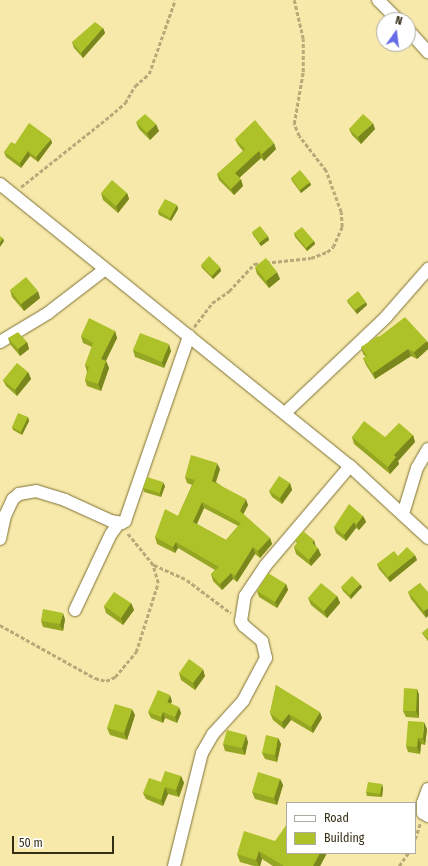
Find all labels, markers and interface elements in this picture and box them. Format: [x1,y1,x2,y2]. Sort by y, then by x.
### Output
north arrow [376,12,416,52]
text: N [394,14,404,28]
legend [286,802,416,854]
text: Road [324,811,349,825]
scale bar [14,828,116,854]
text: Building [324,831,364,845]
text: 50 m [19,836,43,850]

